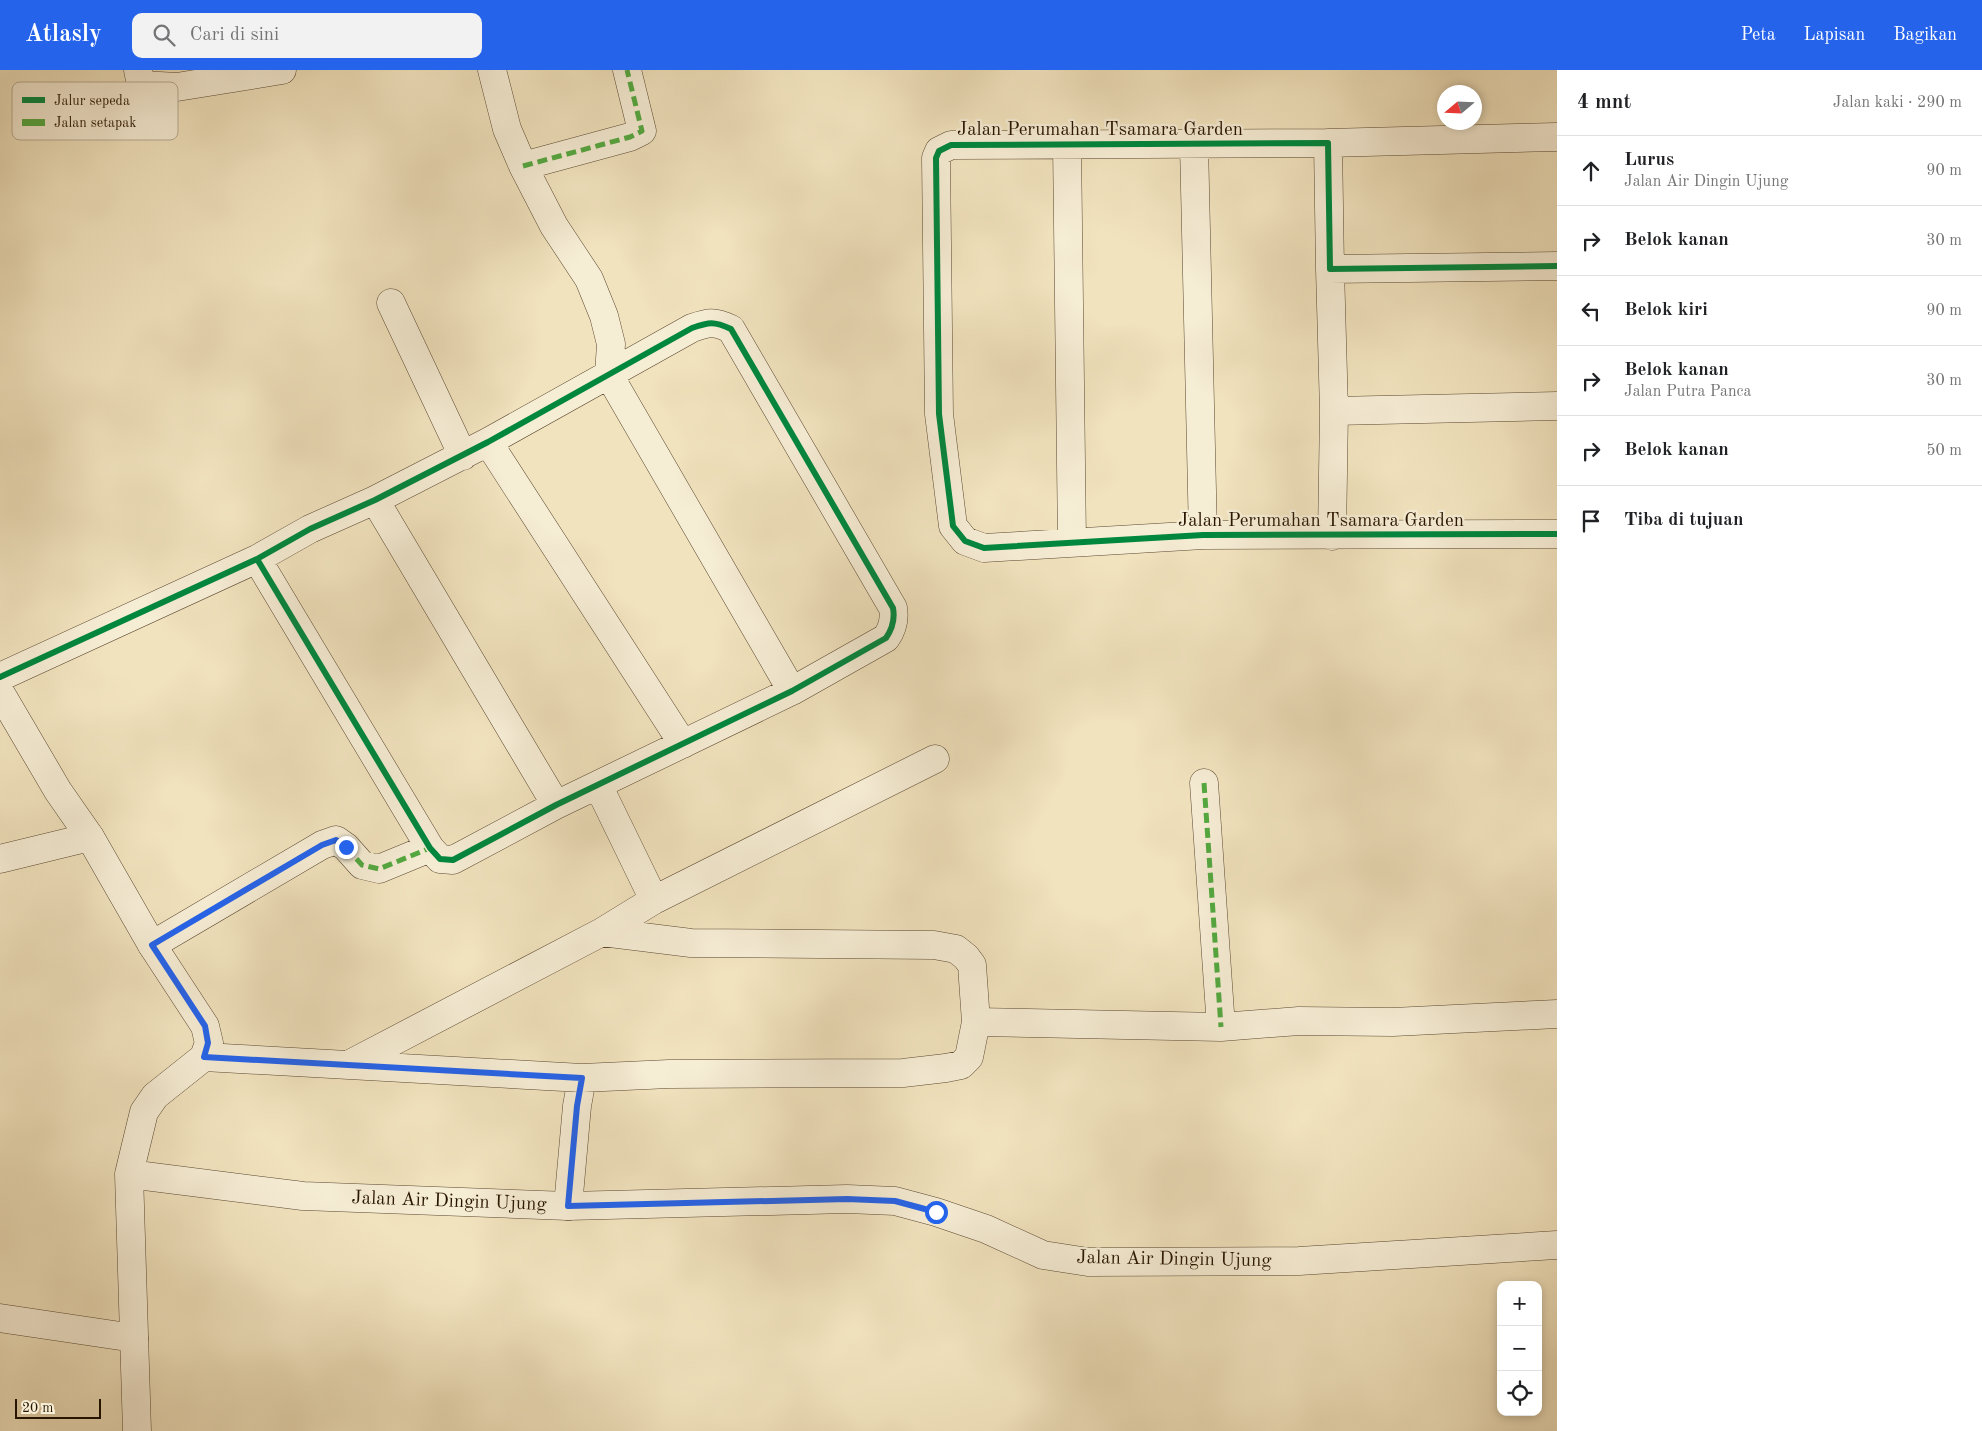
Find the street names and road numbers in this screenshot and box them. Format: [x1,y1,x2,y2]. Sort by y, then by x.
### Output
street label: Jalan Perumahan Tsamara Garden [957,121,1243,140]
street label: Jalan Perumahan Tsamara Garden [1178,512,1464,531]
street label: Jalan Air Dingin Ujung [351,1189,548,1215]
street label: Jalan Air Dingin Ujung [1076,1249,1273,1271]

